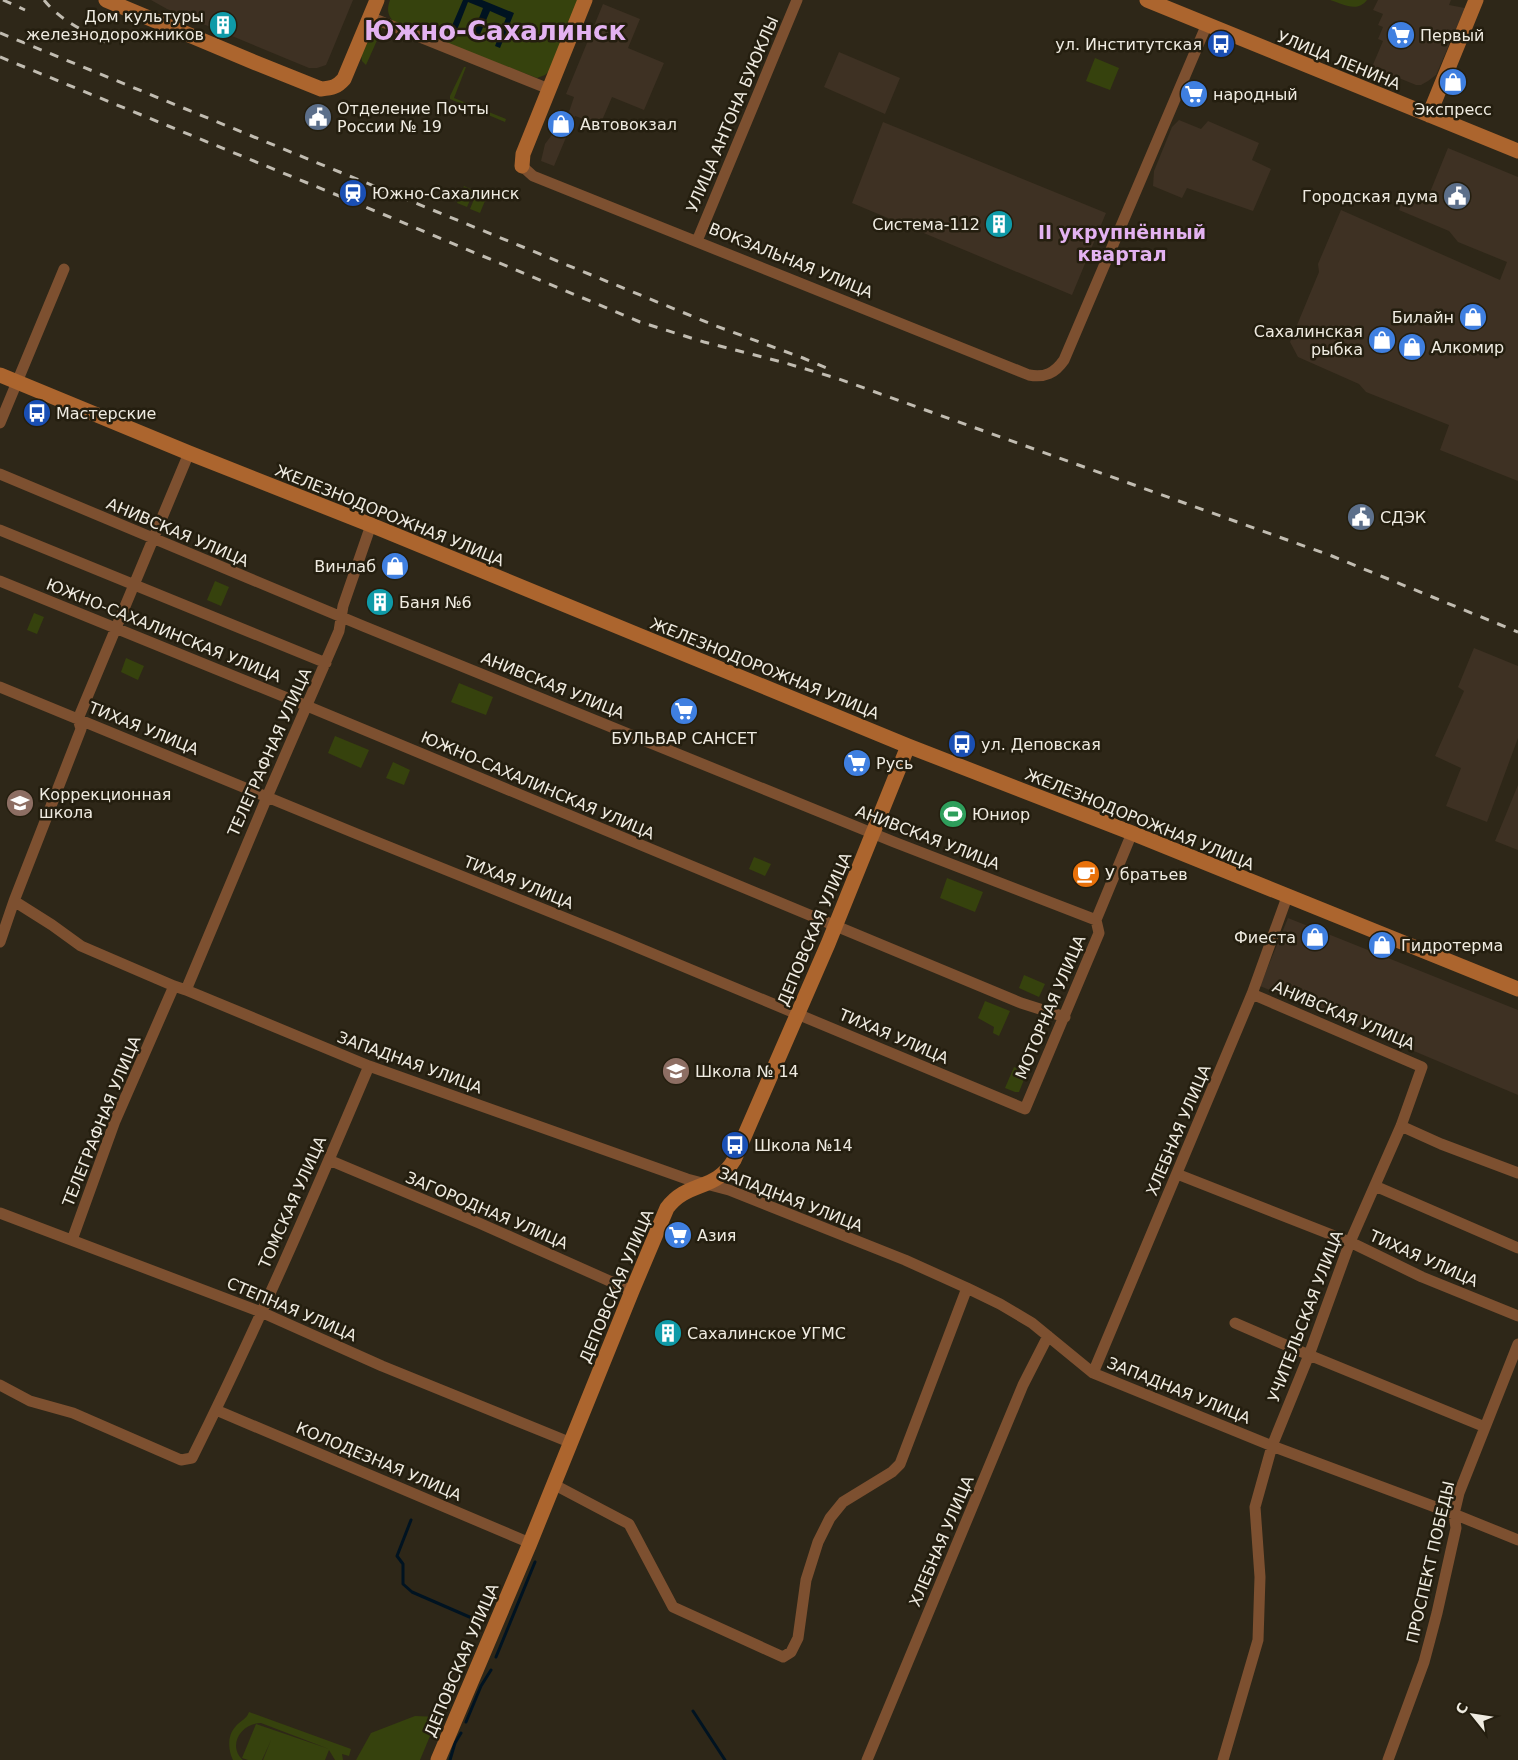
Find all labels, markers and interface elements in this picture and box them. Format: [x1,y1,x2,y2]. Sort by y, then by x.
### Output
place label: Дом культуры железнодорожников [26,7,204,44]
building icon: Дом культуры железнодорожников [208,10,238,40]
street label: УЛИЦА АНТОНА БУЮКЛЫ [682,13,782,215]
district label: Южно-Сахалинск [364,16,626,46]
supermarket icon: Первый [1386,20,1416,50]
place label: Первый [1420,26,1485,45]
street label: УЛИЦА ЛЕНИНА [1274,27,1403,94]
bus stop icon: ул. Институтская [1206,29,1236,59]
place label: ул. Институтская [1055,35,1202,54]
shop icon: Экспресс [1438,67,1468,97]
supermarket icon: народный [1179,79,1209,109]
place label: народный [1213,85,1298,104]
place label: Отделение Почты России № 19 [337,99,489,136]
place label: Экспресс [1414,100,1492,119]
public building icon: Отделение Почты России № 19 [303,102,333,132]
shop icon: Автовокзал [546,109,576,139]
place label: Автовокзал [580,115,677,134]
station icon: Южно-Сахалинск [338,178,368,208]
public building icon: Городская дума [1442,181,1472,211]
place label: Южно-Сахалинск [372,184,520,203]
place label: Городская дума [1302,187,1438,206]
building icon: Система-112 [984,209,1014,239]
place label: Система-112 [872,215,980,234]
street label: ВОКЗАЛЬНАЯ УЛИЦА [706,219,876,302]
district label: II укрупнённый квартал [1038,221,1206,265]
shop icon: Билайн [1458,302,1488,332]
place label: Билайн [1392,308,1454,327]
place label: Сахалинская рыбка [1254,322,1363,359]
shop icon: Сахалинская рыбка [1367,325,1397,355]
shop icon: Алкомир [1397,332,1427,362]
place label: Алкомир [1431,338,1504,357]
bus stop icon: Мастерские [22,398,52,428]
place label: Мастерские [56,404,156,423]
street label: ЖЕЛЕЗНОДОРОЖНАЯ УЛИЦА [273,461,507,570]
street label: АНИВСКАЯ УЛИЦА [104,494,252,571]
public building icon: СДЭК [1346,502,1376,532]
place label: СДЭК [1380,508,1427,527]
shop icon: Винлаб [380,551,410,581]
place label: Винлаб [314,557,376,576]
street label: ЮЖНО-САХАЛИНСКАЯ УЛИЦА [44,574,284,686]
building icon: Баня №6 [365,587,395,617]
place label: Баня №6 [399,593,472,612]
street label: ЖЕЛЕЗНОДОРОЖНАЯ УЛИЦА [648,614,882,723]
street label: АНИВСКАЯ УЛИЦА [478,648,627,723]
street label: ТЕЛЕГРАФНАЯ УЛИЦА [223,665,315,840]
supermarket icon: БУЛЬВАР САНСЕТ [669,696,699,726]
street label: ТИХАЯ УЛИЦА [85,697,202,759]
street label: ЮЖНО-САХАЛИНСКАЯ УЛИЦА [418,728,657,843]
place label: БУЛЬВАР САНСЕТ [611,729,757,748]
bus stop icon: ул. Деповская [947,729,977,759]
place label: ул. Деповская [981,735,1101,754]
supermarket icon: Русь [842,748,872,778]
place label: Русь [876,754,913,773]
street label: ЖЕЛЕЗНОДОРОЖНАЯ УЛИЦА [1023,765,1257,874]
place label: Коррекционная школа [39,785,171,822]
school or university icon: Коррекционная школа [5,788,35,818]
sports icon: Юниор [938,799,968,829]
street label: АНИВСКАЯ УЛИЦА [853,801,1003,874]
place label: Юниор [972,805,1030,824]
street label: ДЕПОВСКАЯ УЛИЦА [773,849,855,1009]
street label: ТИХАЯ УЛИЦА [460,851,577,913]
cafe icon: У братьев [1071,859,1101,889]
place label: У братьев [1105,865,1188,884]
shop icon: Фиеста [1300,922,1330,952]
place label: Фиеста [1234,928,1296,947]
shop icon: Гидротерма [1367,930,1397,960]
street label: МОТОРНАЯ УЛИЦА [1011,932,1089,1082]
place label: Гидротерма [1401,936,1503,955]
street label: АНИВСКАЯ УЛИЦА [1270,977,1418,1054]
street label: ТИХАЯ УЛИЦА [835,1004,951,1068]
street label: ЗАПАДНАЯ УЛИЦА [335,1027,485,1098]
street label: ТЕЛЕГРАФНАЯ УЛИЦА [58,1033,144,1210]
school or university icon: Школа № 14 [661,1056,691,1086]
place label: Школа № 14 [695,1062,799,1081]
street label: ХЛЕБНАЯ УЛИЦА [1142,1062,1215,1199]
bus stop icon: Школа №14 [720,1130,750,1160]
street label: ТОМСКАЯ УЛИЦА [254,1133,330,1272]
place label: Школа №14 [754,1136,853,1155]
street label: ЗАПАДНАЯ УЛИЦА [716,1163,866,1236]
street label: ЗАГОРОДНАЯ УЛИЦА [403,1168,571,1253]
street label: ДЕПОВСКАЯ УЛИЦА [575,1206,657,1366]
supermarket icon: Азия [663,1220,693,1250]
place label: Азия [697,1226,736,1245]
street label: ТИХАЯ УЛИЦА [1366,1226,1481,1291]
street label: УЧИТЕЛЬСКАЯ УЛИЦА [1264,1228,1347,1405]
street label: СТЕПНАЯ УЛИЦА [224,1273,360,1345]
building icon: Сахалинское УГМС [653,1318,683,1348]
place label: Сахалинское УГМС [687,1324,846,1343]
street label: ЗАПАДНАЯ УЛИЦА [1104,1353,1253,1428]
street label: КОЛОДЕЗНАЯ УЛИЦА [293,1418,464,1505]
street label: ХЛЕБНАЯ УЛИЦА [905,1473,978,1610]
street label: ПРОСПЕКТ ПОБЕДЫ [1403,1479,1458,1645]
street label: ДЕПОВСКАЯ УЛИЦА [420,1580,502,1740]
north arrow [1448,1690,1498,1740]
text: С [1452,1700,1471,1717]

